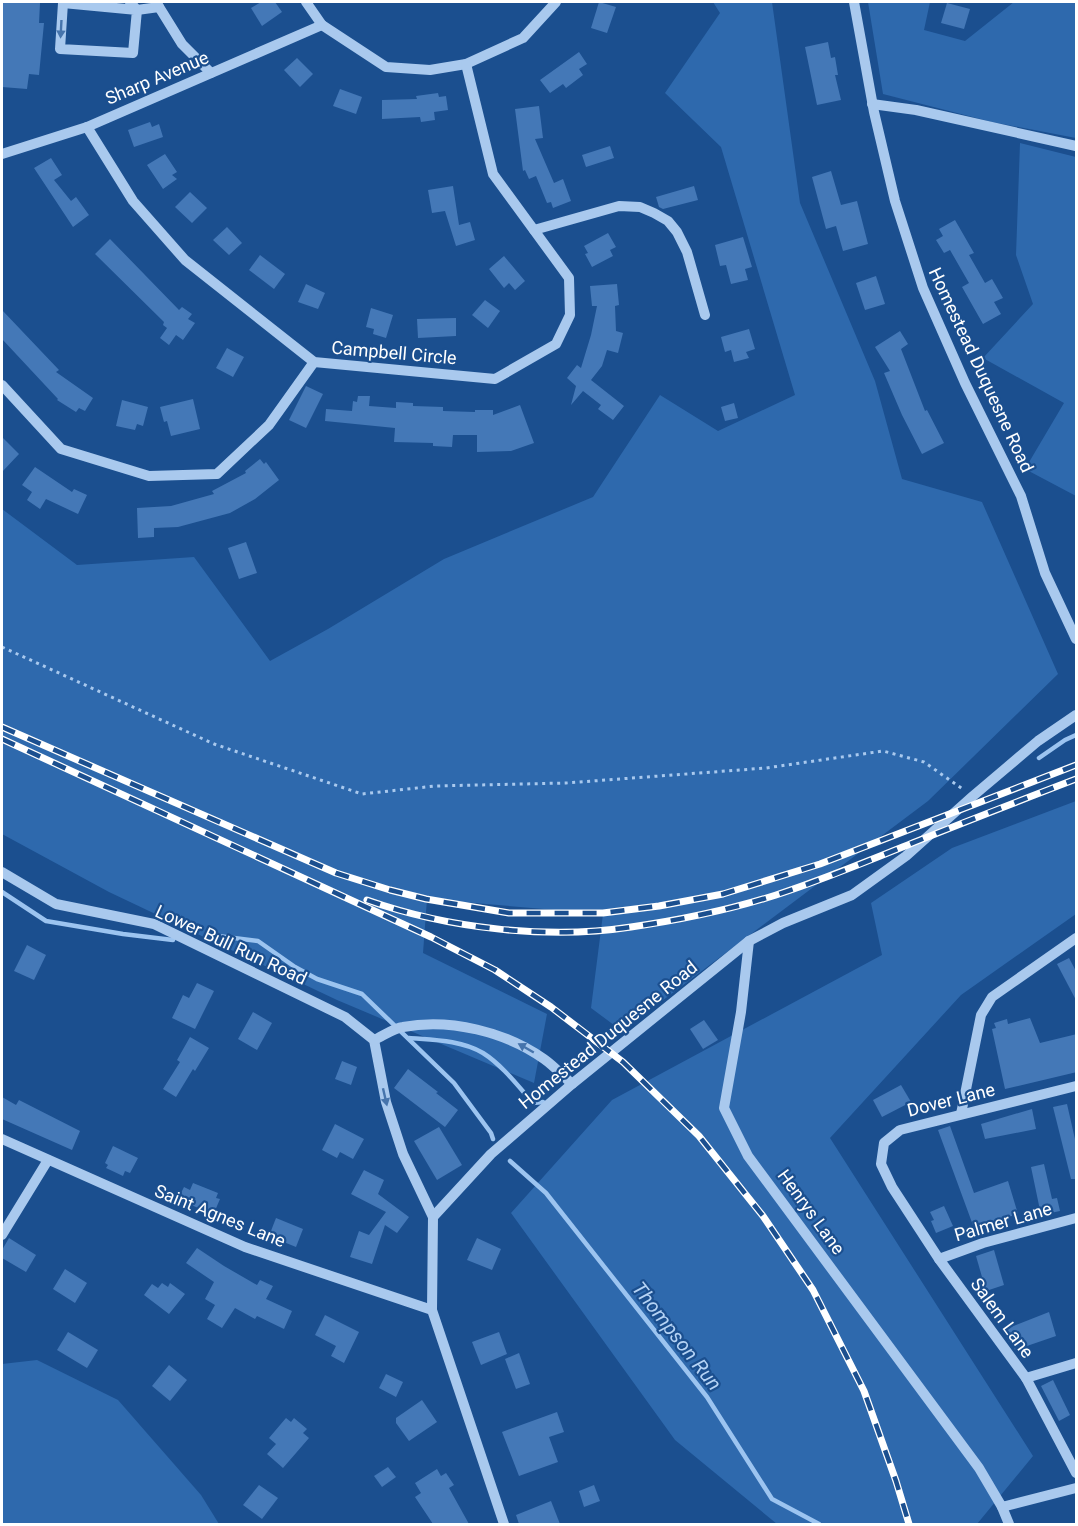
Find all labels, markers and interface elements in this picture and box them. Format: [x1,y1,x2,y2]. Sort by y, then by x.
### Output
one-way arrow [57,19,66,38]
street label: Sharp Avenue [102,46,212,109]
street label: Homestead Duquesne Road [925,264,1038,476]
street label: Campbell Circle [331,337,458,368]
street label: Lower Bull Run Road [152,900,310,989]
street label: Homestead Duquesne Road [514,956,701,1113]
one-way arrow [518,1043,534,1054]
street label: Dover Lane [905,1078,997,1121]
one-way arrow [381,1088,390,1107]
street label: Henrys Lane [774,1165,849,1258]
street label: Saint Agnes Lane [152,1180,289,1251]
street label: Palmer Lane [952,1198,1054,1245]
street label: Salem Lane [966,1274,1038,1362]
water label: Thompson Run [627,1277,727,1395]

